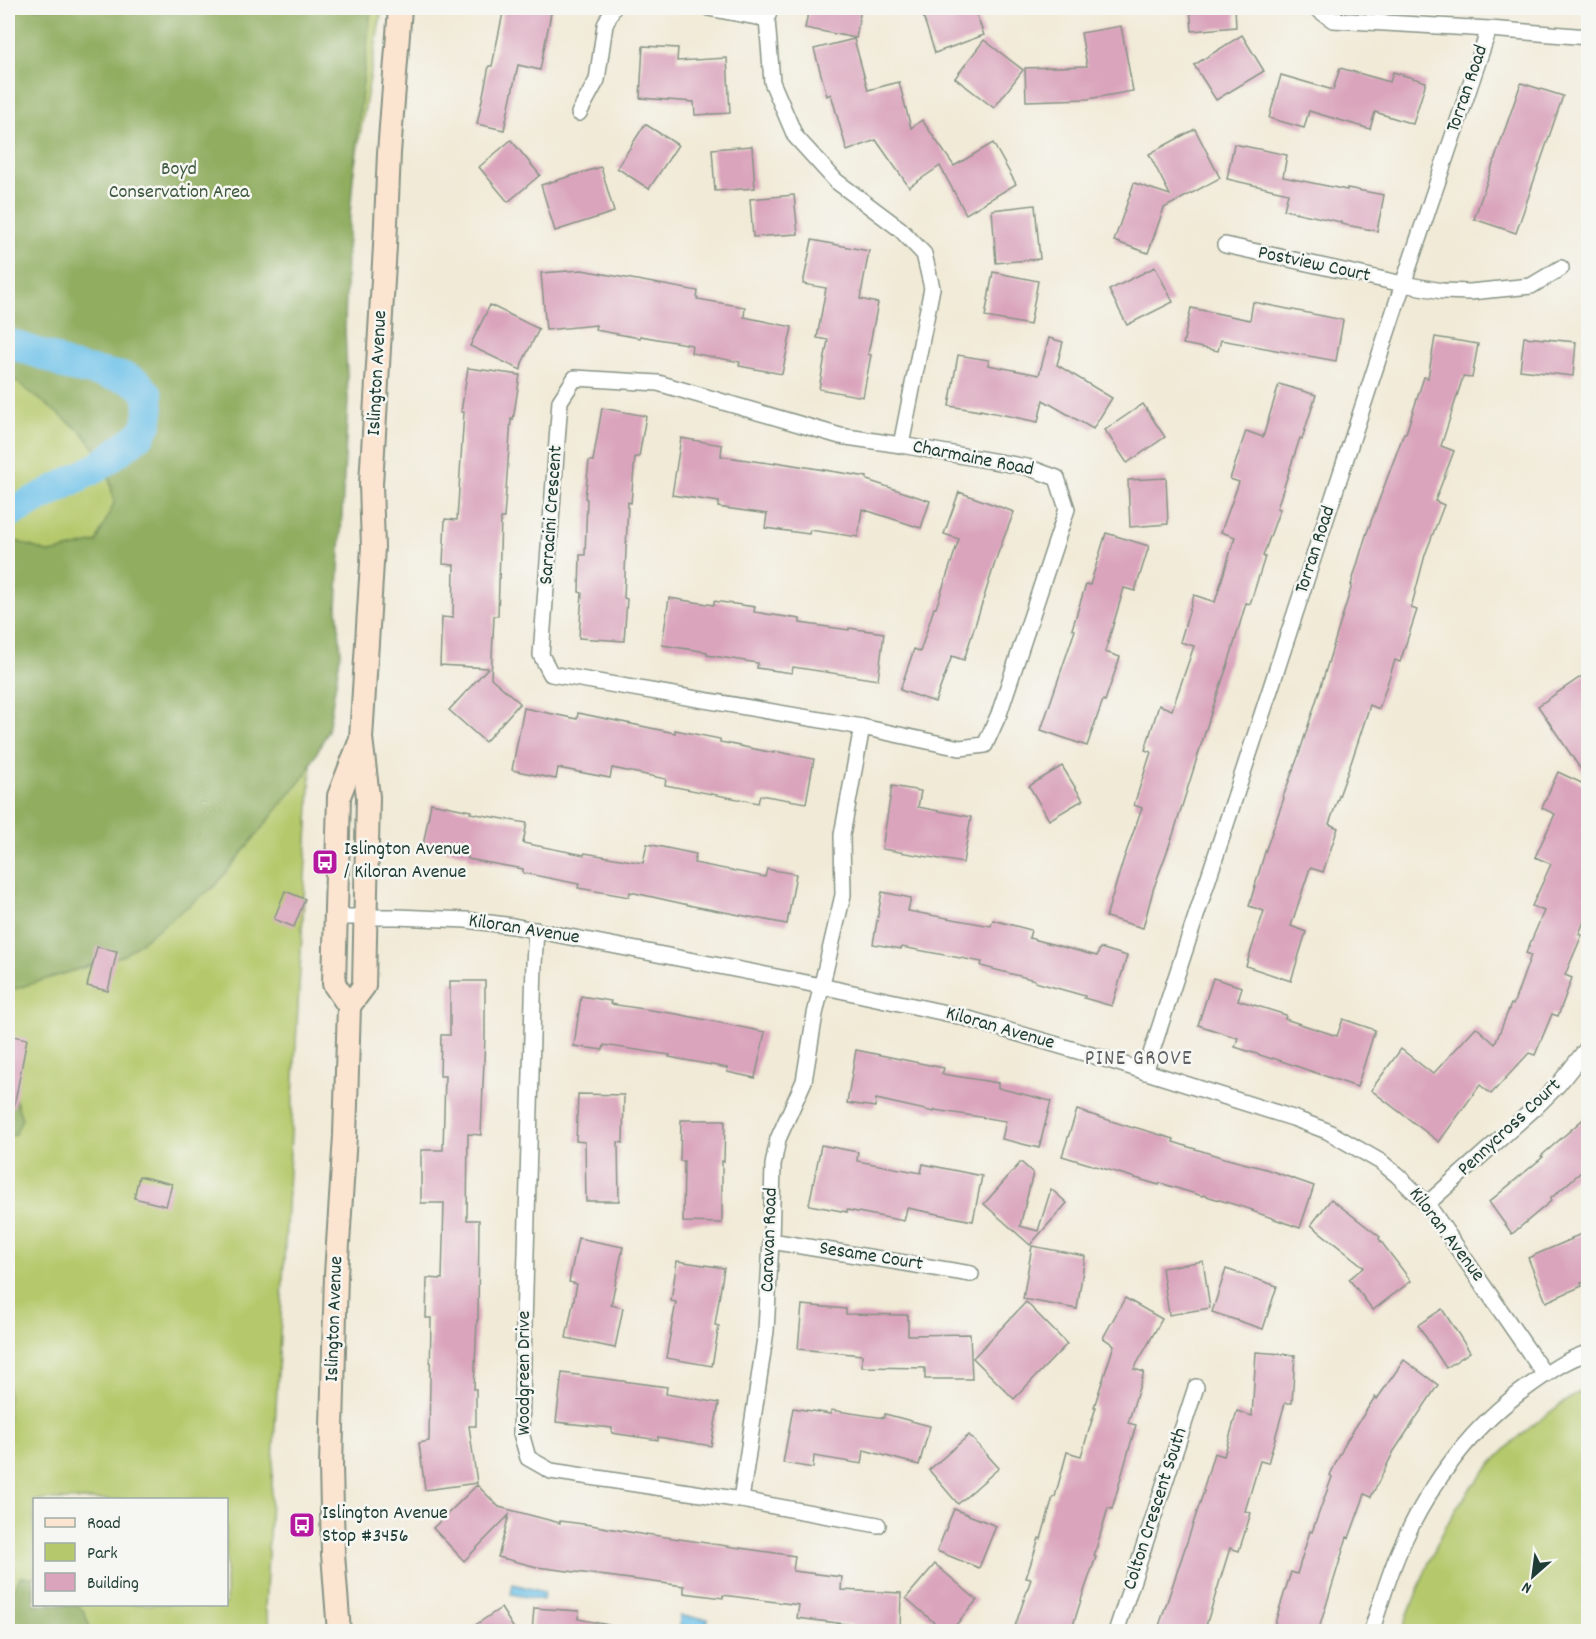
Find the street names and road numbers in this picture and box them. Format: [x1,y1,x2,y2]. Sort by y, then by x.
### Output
street label: Torran Road [1440,42,1496,136]
street label: Postview Court [1255,239,1373,291]
street label: Islington Avenue [361,309,395,437]
street label: Charmaine Road [910,434,1036,484]
street label: Sarracini Crescent [533,444,571,586]
street label: Torran Road [1289,503,1343,597]
street label: Kiloran Avenue [467,907,582,953]
street label: Kiloran Avenue [942,1000,1058,1058]
street label: Pennycross Court [1452,1073,1568,1183]
street label: Kiloran Avenue [1401,1182,1491,1288]
street label: Caravan Road [754,1187,786,1293]
street label: Sesame Court [817,1235,925,1279]
street label: Islington Avenue [319,1255,351,1382]
street label: Woodgreen Drive [511,1310,539,1435]
street label: Colton Crescent South [1117,1424,1195,1594]

